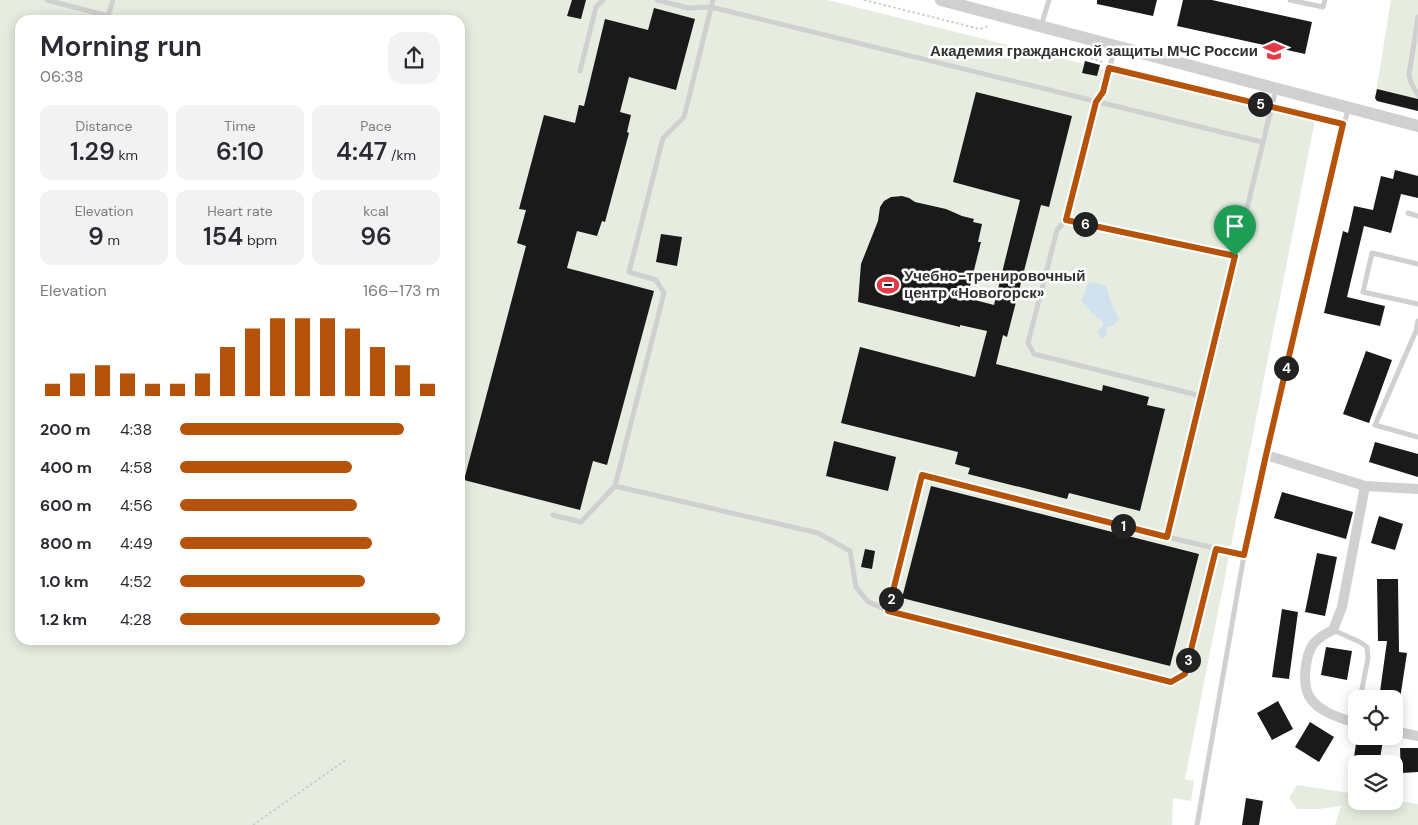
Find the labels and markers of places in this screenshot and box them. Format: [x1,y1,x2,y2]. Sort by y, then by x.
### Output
school or university icon: Академия гражданской защиты МЧС России [1261,38,1287,64]
place label: Академия гражданской защиты МЧС России [930,41,1258,61]
pin: 5 [1248,92,1272,116]
pin [1214,205,1256,256]
pin: 6 [1072,212,1098,236]
place label: Учебно-тренировочный центр «Новогорск» [904,266,1085,303]
sports icon: Учебно-тренировочный центр «Новогорск» [875,272,901,298]
pin: 4 [1274,356,1298,380]
pin: 1 [1110,514,1136,538]
pin: 2 [878,586,904,612]
pin: 3 [1176,648,1200,672]

